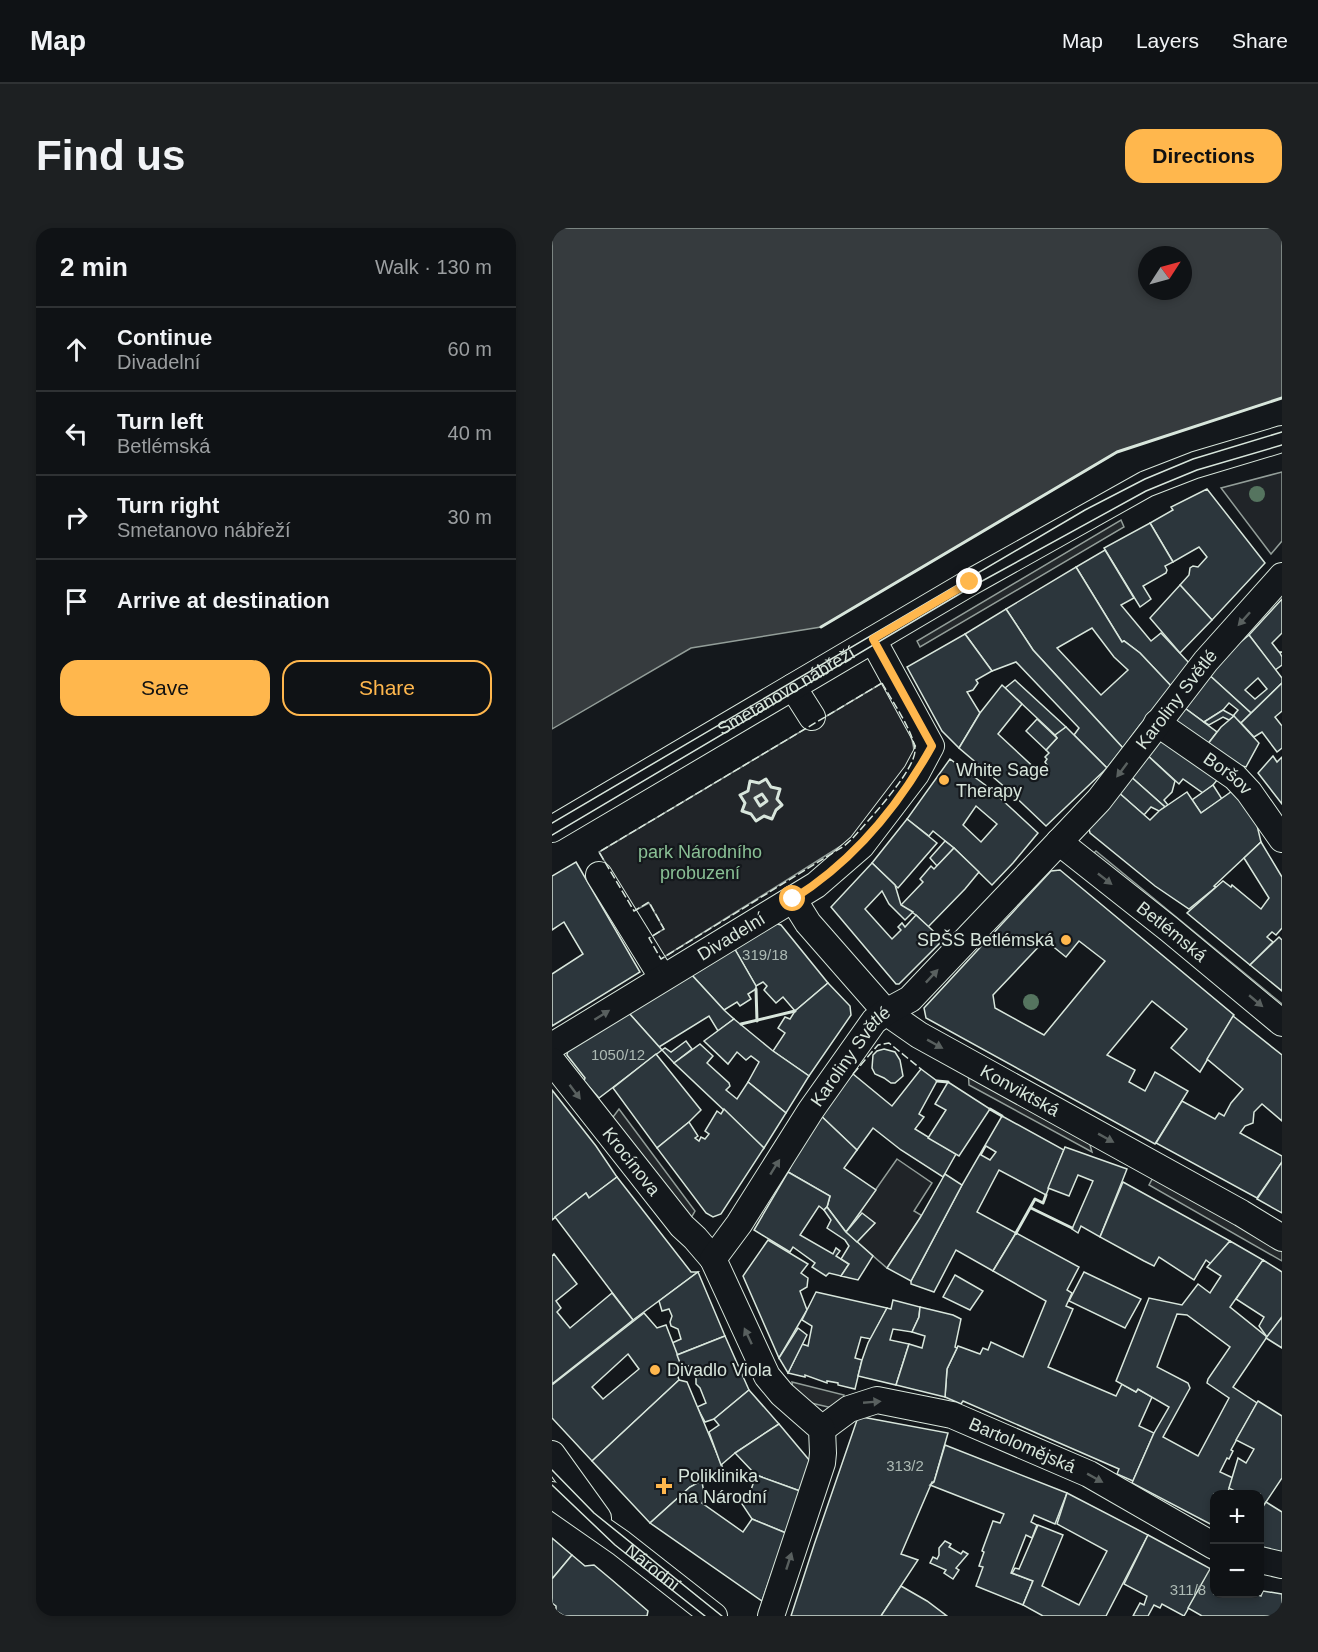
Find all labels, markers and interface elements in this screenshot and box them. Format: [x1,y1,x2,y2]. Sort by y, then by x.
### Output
text: Map [30,25,86,56]
text: Map [1062,29,1103,52]
text: Layers [1136,29,1199,52]
text: Share [1232,29,1288,52]
button: Directions [1125,129,1282,183]
text: Find us [36,132,185,179]
north arrow [1138,246,1192,300]
text: 2 min [60,252,128,282]
text: Walk · 130 m [375,256,492,278]
text: Continue [117,325,212,350]
icon: ahead [60,333,93,366]
text: 60 m [448,338,492,360]
text: Divadelní [117,351,200,373]
text: Turn left [117,409,203,434]
icon: left [60,417,93,450]
text: 40 m [448,422,492,444]
text: Betlémská [117,435,210,457]
text: Turn right [117,493,219,518]
icon: right [60,501,93,534]
text: 30 m [448,506,492,528]
text: Smetanovo nábřeží [117,519,290,541]
route end [956,568,982,594]
icon: arrive [60,585,93,618]
text: Arrive at destination [117,588,330,613]
one-way arrow [1237,611,1251,626]
street label: Smetanovo nábřeží [714,643,859,739]
street label: Karoliny Světlé [1132,646,1221,753]
button: Save [60,660,270,716]
button: Share [282,660,492,716]
street label: Boršov [1200,748,1256,799]
place label: White Sage Therapy [956,760,1049,801]
one-way arrow [1115,762,1128,778]
marker: White Sage Therapy [937,773,951,787]
park label: park Národního probuzení [638,842,762,883]
one-way arrow [1097,872,1113,885]
route start [779,885,805,911]
street label: Betlémská [1133,897,1211,967]
street label: Divadelní [694,909,769,965]
place label: SPŠS Betlémská [917,929,1055,950]
marker: SPŠS Betlémská [1059,933,1073,947]
house number: 319/18 [742,946,788,963]
one-way arrow [925,969,938,984]
one-way arrow [1248,995,1264,1008]
street label: Karoliny Světlé [807,1002,894,1110]
one-way arrow [594,1009,610,1020]
one-way arrow [927,1039,944,1049]
house number: 1050/12 [591,1046,645,1063]
street label: Konviktská [977,1061,1064,1121]
one-way arrow [569,1084,581,1099]
street label: Krocínova [598,1124,665,1200]
one-way arrow [1097,1133,1114,1143]
one-way arrow [769,1159,780,1175]
one-way arrow [744,1327,753,1344]
place label: Divadlo Viola [667,1360,773,1380]
marker: Divadlo Viola [648,1363,662,1377]
one-way arrow [863,1397,882,1407]
street label: Bartolomějská [966,1414,1080,1477]
house number: 313/2 [886,1457,924,1474]
place label: Poliklinika na Národní [678,1466,767,1507]
one-way arrow [1086,1473,1103,1483]
marker: Poliklinika na Národní [655,1477,673,1495]
map controls [1210,1490,1264,1598]
button: + [1210,1490,1264,1544]
street label: Národní [621,1540,684,1595]
button: − [1210,1544,1264,1598]
one-way arrow [785,1551,795,1569]
house number: 311/8 [1170,1581,1206,1598]

